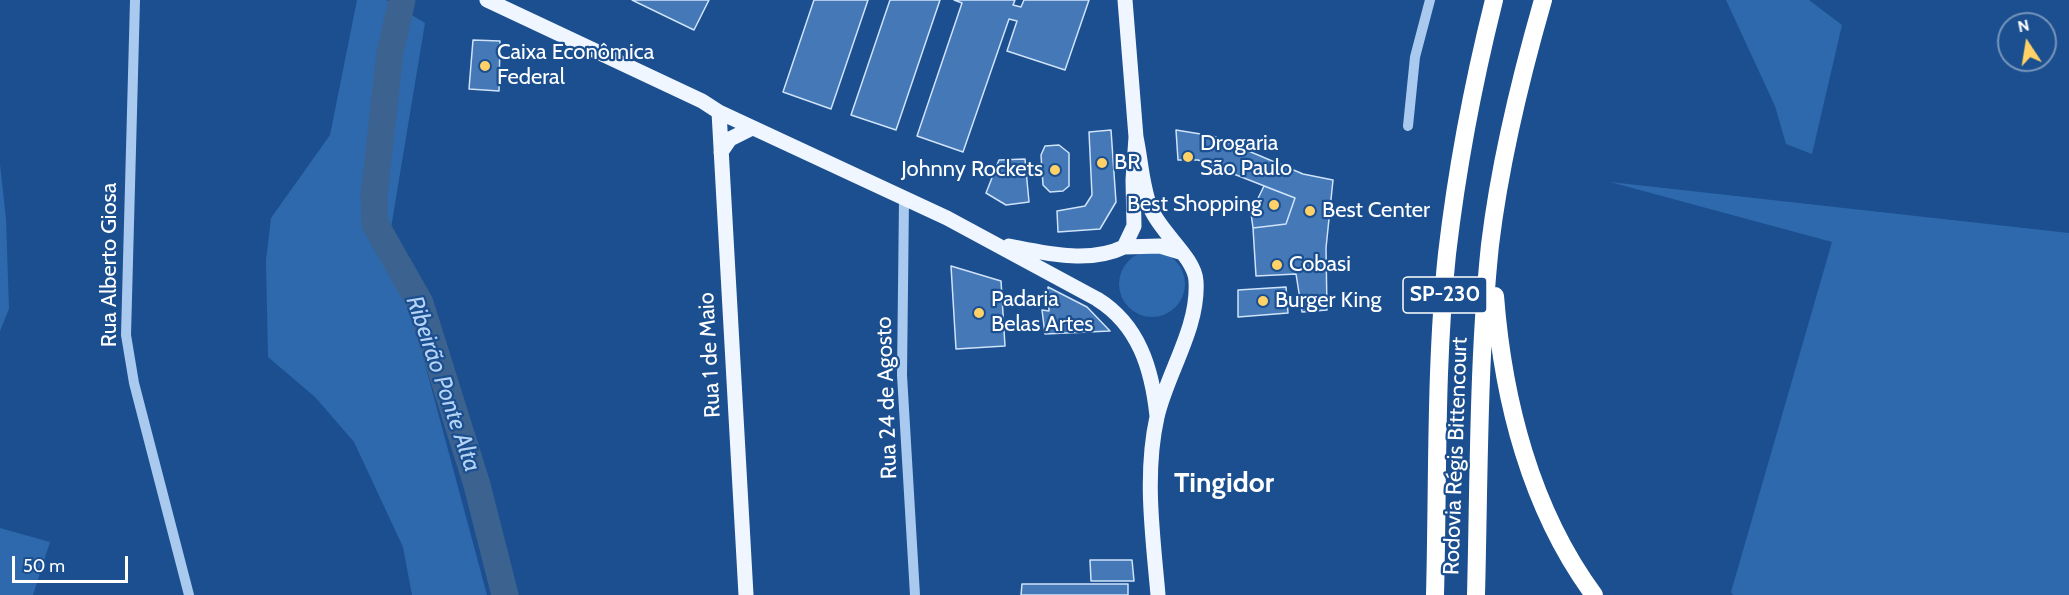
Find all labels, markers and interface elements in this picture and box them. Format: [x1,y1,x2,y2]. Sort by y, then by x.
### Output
north arrow [1997,12,2057,72]
text: N [2016,15,2031,36]
place label: Caixa Econômica Federal [497,40,654,92]
marker: Caixa Econômica Federal [478,59,492,73]
place label: Drogaria São Paulo [1200,131,1292,182]
place label: BR [1114,150,1140,176]
marker: Drogaria São Paulo [1181,150,1195,164]
marker: BR [1095,156,1109,170]
place label: Johnny Rockets [901,157,1043,183]
marker: Johnny Rockets [1048,163,1062,177]
street label: Rua Alberto Giosa [97,183,123,347]
place label: Best Shopping [1127,192,1262,218]
marker: Best Shopping [1267,198,1281,212]
place label: Best Center [1322,198,1430,224]
marker: Best Center [1303,204,1317,218]
place label: Cobasi [1289,252,1351,278]
marker: Cobasi [1270,258,1284,272]
road number: SP-230 [1403,277,1487,313]
place label: Padaria Belas Artes [991,287,1093,338]
place label: Burger King [1275,288,1381,314]
water label: Ribeirão Ponte Alta [399,292,487,476]
street label: Rua 1 de Maio [694,292,726,418]
marker: Burger King [1256,294,1270,308]
marker: Padaria Belas Artes [972,306,986,320]
street label: Rua 24 de Agosto [871,316,903,480]
street label: Rodovia Régis Bittencourt [1439,337,1473,575]
district label: Tingidor [1174,467,1274,501]
scale bar [15,544,130,582]
text: 50 m [23,555,65,577]

